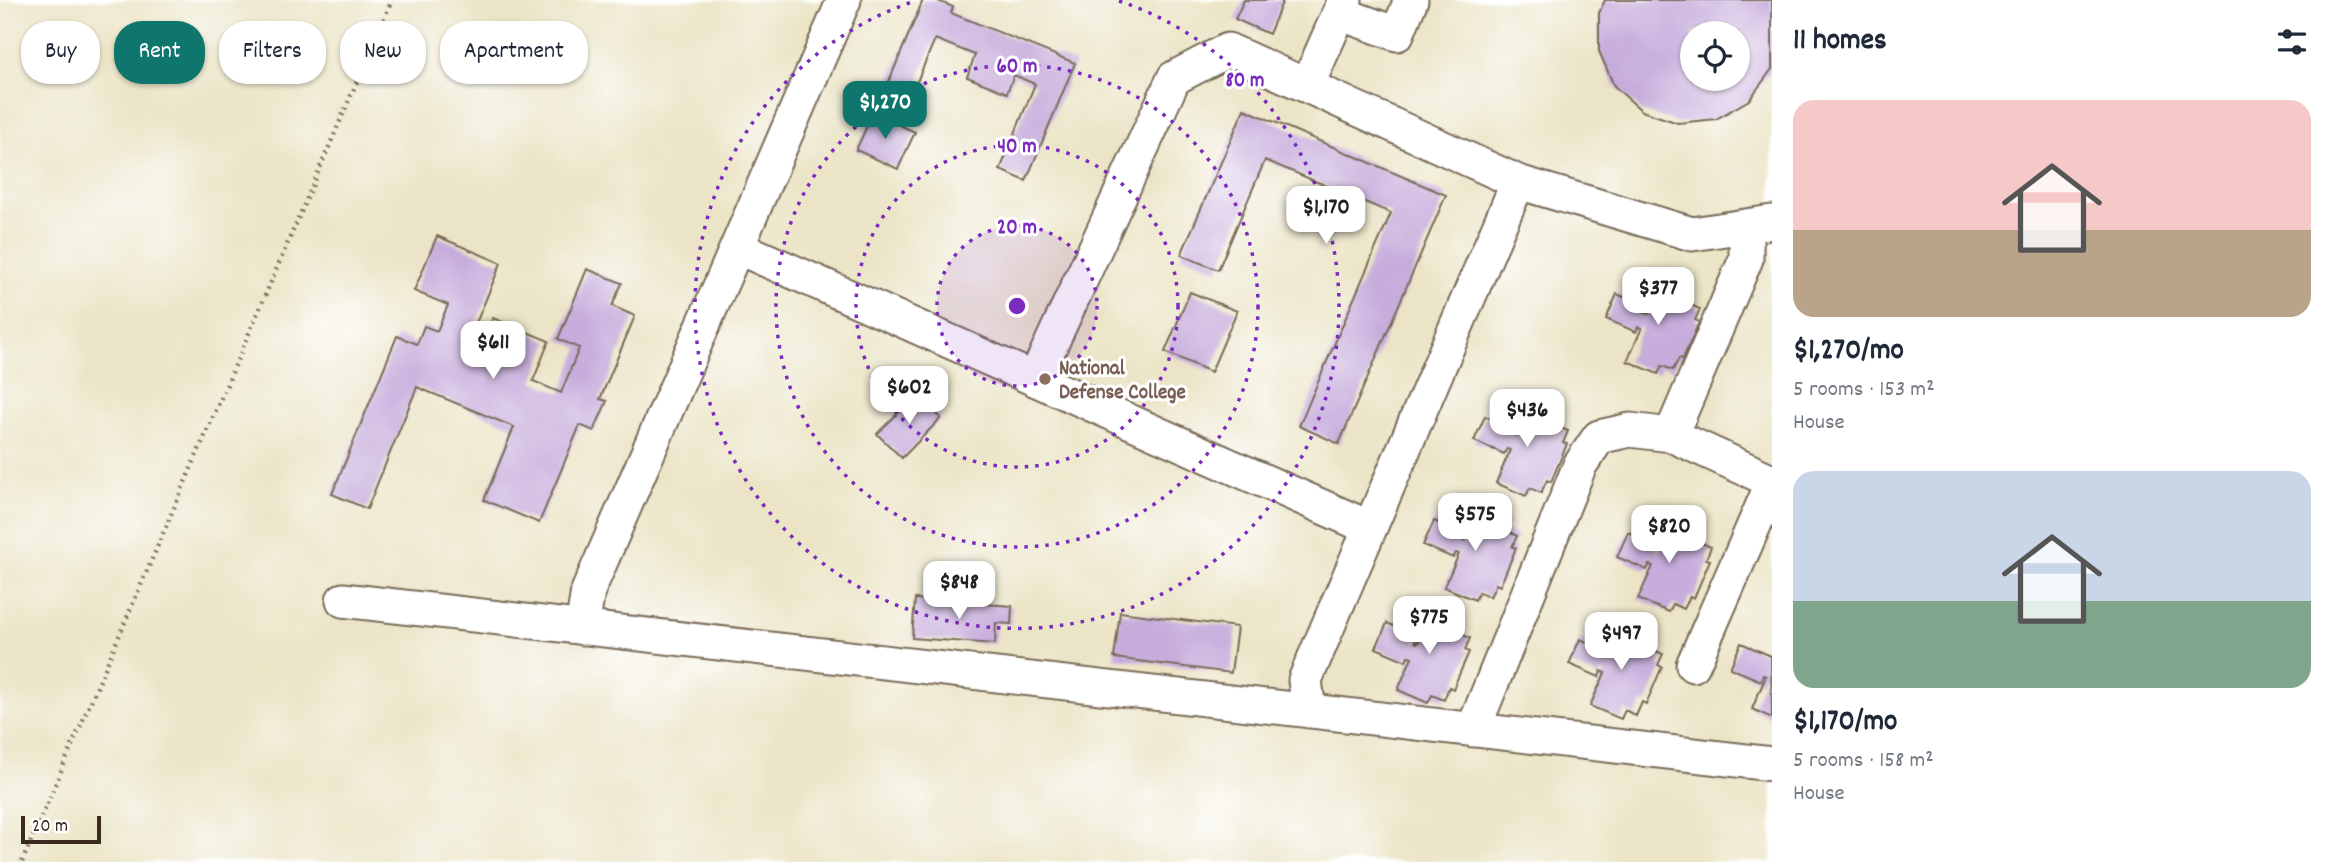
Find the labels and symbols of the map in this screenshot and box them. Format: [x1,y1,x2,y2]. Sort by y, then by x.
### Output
text: 60 m [997,53,1037,83]
text: 80 m [1225,67,1265,97]
pin: $1,270 [828,82,942,141]
text: 40 m [997,133,1037,163]
pin: $1,170 [1269,187,1383,246]
text: 20 m [997,214,1037,244]
pin: $377 [1617,268,1699,327]
centre of rings [1005,294,1029,318]
pin: $611 [452,322,534,381]
place label: National Defense College [1059,355,1186,409]
pin: $602 [868,366,950,426]
marker: National Defense College [1037,371,1053,387]
pin: $436 [1486,390,1568,449]
pin: $575 [1434,494,1516,553]
pin: $820 [1628,505,1710,565]
pin: $848 [918,562,1000,621]
pin: $775 [1388,596,1470,656]
pin: $497 [1580,612,1662,672]
scale bar [21,813,102,845]

